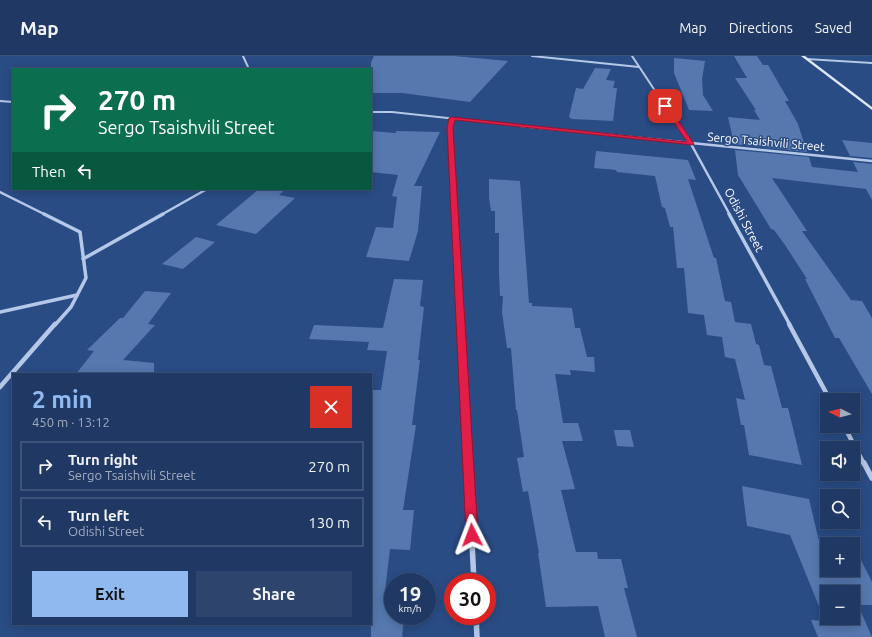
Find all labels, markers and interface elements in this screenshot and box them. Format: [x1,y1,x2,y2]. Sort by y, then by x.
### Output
text: Map [20,17,59,39]
text: Map [679,20,707,36]
text: Directions [729,20,793,36]
text: Saved [815,20,852,36]
icon: right [32,84,84,136]
text: 270 m [98,84,176,115]
pin [648,89,682,123]
icon: arrive [654,95,676,117]
text: Sergo Tsaishvili Street [98,117,275,137]
street label: Sergo Tsaishvili Street [707,130,826,153]
icon: left [74,160,96,182]
text: Then [32,163,66,180]
street label: Odishi Street [722,186,767,254]
text: 2 min [32,386,93,413]
button: close [310,386,352,428]
north arrow [820,393,860,433]
map controls [820,393,860,625]
text: 450 m · 13:12 [32,415,110,429]
button: sound [820,441,860,481]
text: Turn right [68,451,138,468]
icon: right [34,455,56,477]
text: 270 m [308,458,350,475]
text: Sergo Tsaishvili Street [68,468,196,482]
button: search [820,489,860,529]
text: Turn left [68,507,129,524]
icon: left [34,511,56,533]
text: 130 m [308,514,350,531]
position arrow [451,514,493,556]
text: Odishi Street [68,524,144,538]
button: + [820,537,860,577]
button: Exit [32,571,188,617]
button: Share [196,571,352,617]
speed limit sign: 30 [444,573,496,625]
text: 19 [399,582,421,605]
button: − [820,585,860,625]
text: km/h [398,603,422,614]

